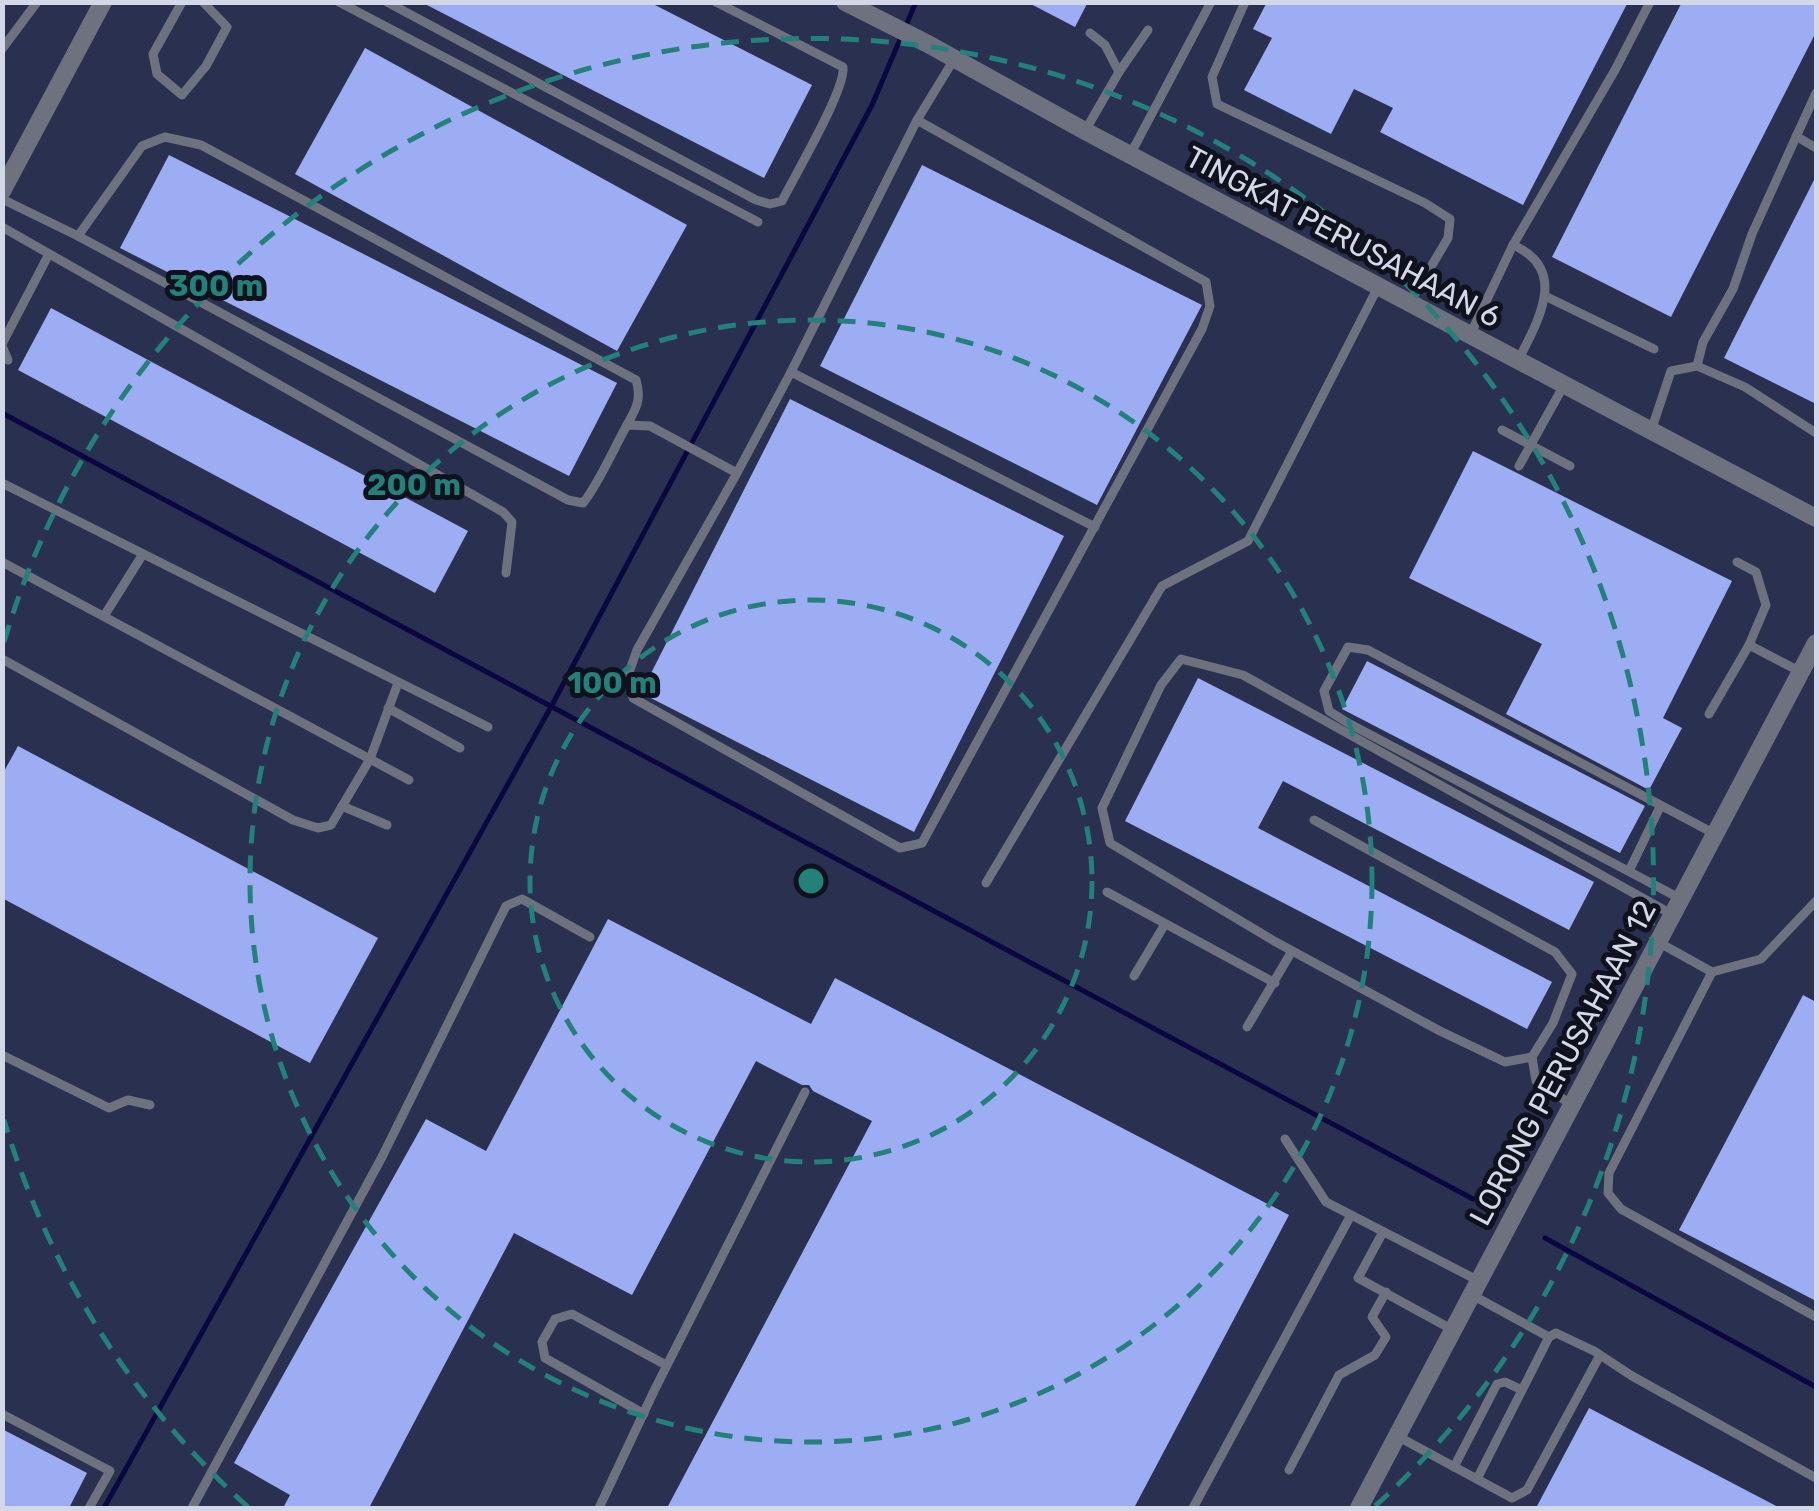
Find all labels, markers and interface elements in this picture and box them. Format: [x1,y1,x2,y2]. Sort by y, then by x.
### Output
street label: TINGKAT PERUSAHAAN 6 [1180,139,1506,335]
text: 300 m [169,268,263,304]
text: 200 m [367,467,461,503]
text: 100 m [567,665,657,701]
centre of rings [793,863,829,899]
street label: LORONG PERUSAHAAN 12 [1462,895,1664,1231]

